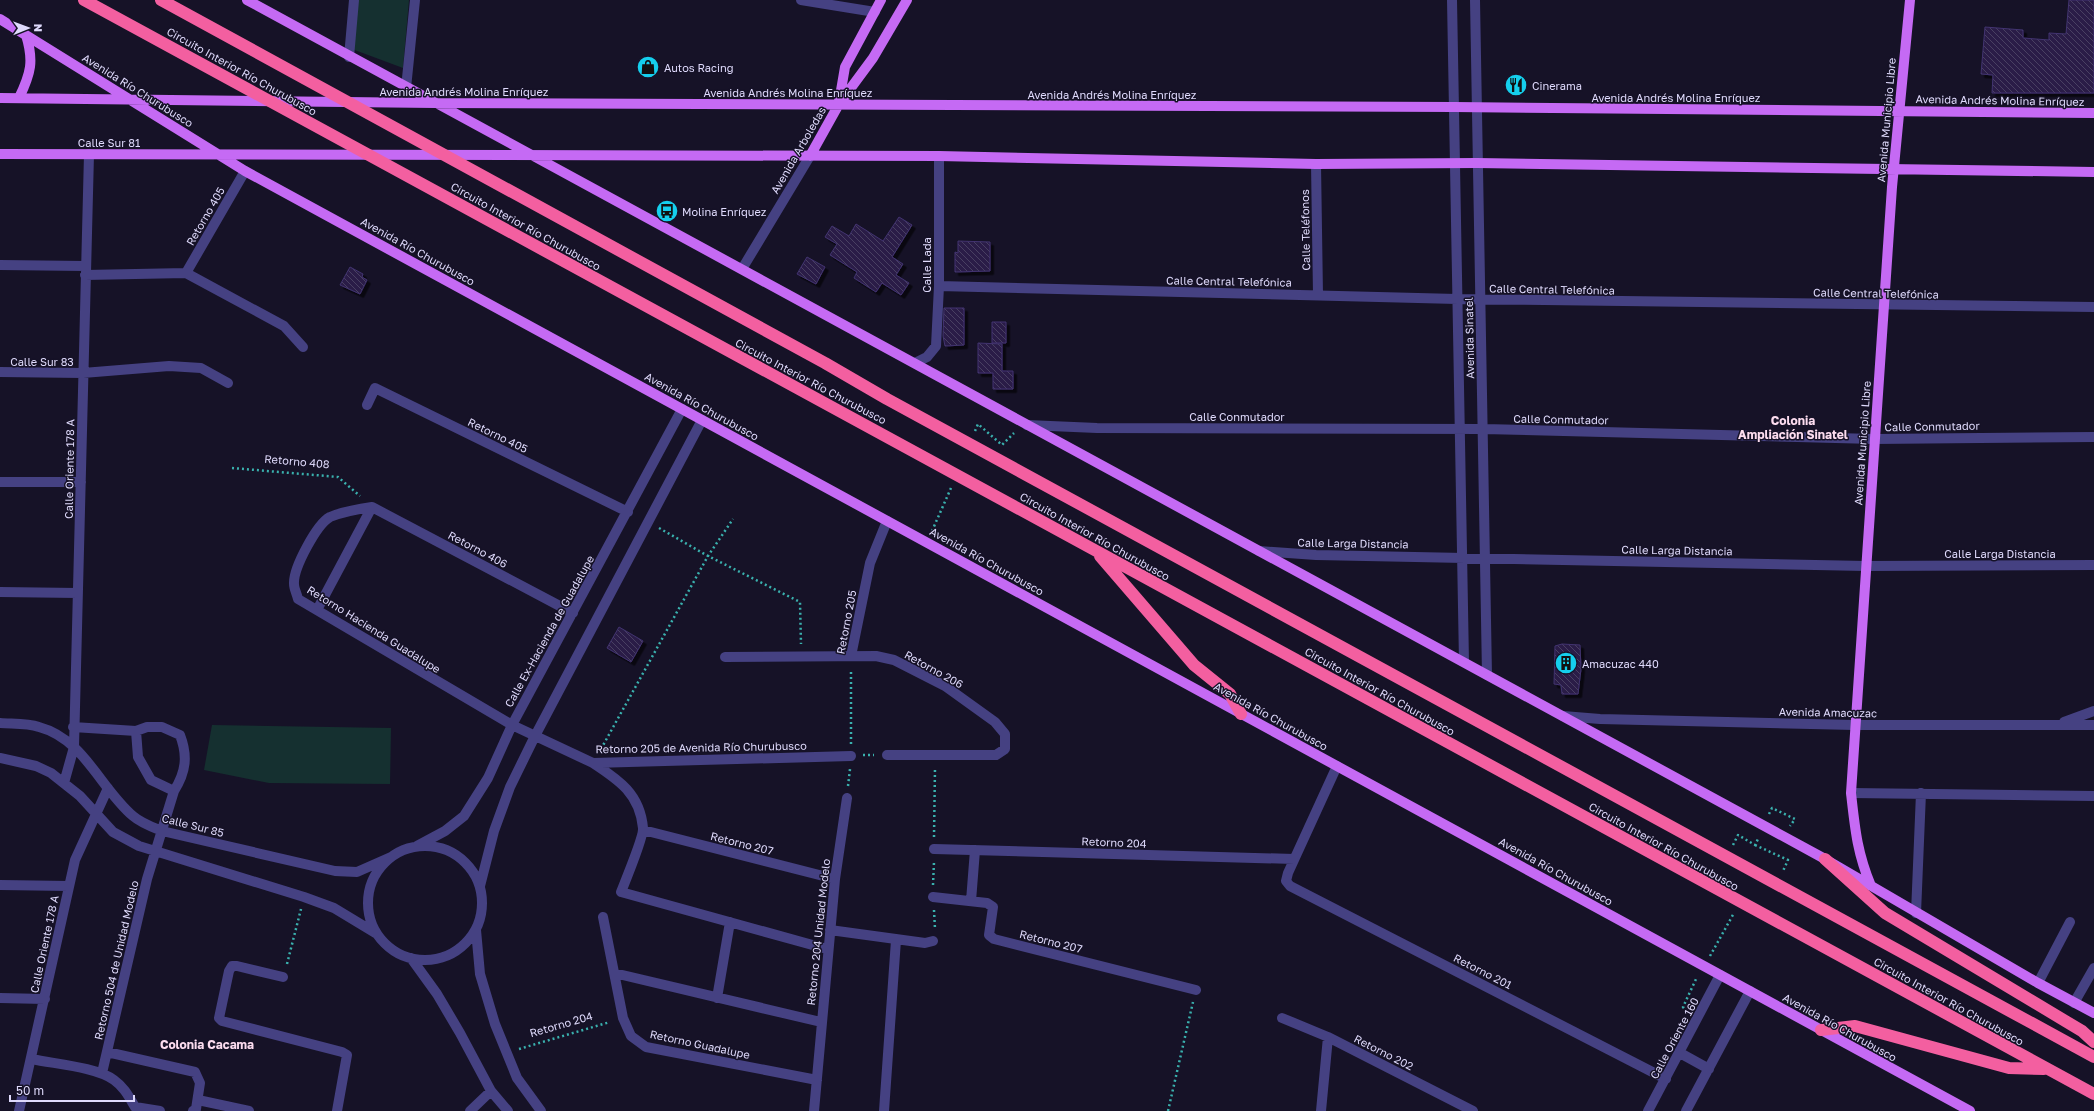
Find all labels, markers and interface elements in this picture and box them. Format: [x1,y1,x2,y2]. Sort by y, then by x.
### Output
north arrow [8,8,48,48]
text: N [32,24,45,32]
street label: Circuito Interior Río Churubusco [165,24,319,118]
street label: Avenida Río Churubusco [80,51,196,130]
shop icon: Autos Racing [635,54,661,80]
street label: Avenida Municipio Libre [1874,57,1898,183]
place label: Autos Racing [664,61,733,74]
restaurant icon: Cinerama [1503,72,1529,98]
place label: Cinerama [1532,79,1582,92]
street label: Avenida Andrés Molina Enríquez [380,85,549,98]
street label: Avenida Andrés Molina Enríquez [704,86,873,99]
street label: Avenida Andrés Molina Enríquez [1028,88,1197,101]
street label: Avenida Andrés Molina Enríquez [1592,91,1761,104]
street label: Avenida Andrés Molina Enríquez [1915,92,2085,108]
street label: Avenida Arboledas [768,104,828,196]
street label: Calle Sur 81 [78,136,140,149]
street label: Circuito Interior Río Churubusco [449,179,603,273]
street label: Retorno 405 [183,185,227,247]
street label: Calle Teléfonos [1298,189,1312,271]
bus stop icon: Molina Enríquez [654,198,680,224]
place label: Molina Enríquez [682,205,767,218]
street label: Avenida Río Churubusco [359,214,477,288]
street label: Calle Lada [920,237,933,293]
street label: Calle Central Telefónica [1166,273,1292,289]
street label: Calle Central Telefónica [1489,281,1615,297]
street label: Calle Central Telefónica [1813,285,1939,301]
street label: Avenida Sinatel [1462,297,1476,379]
street label: Circuito Interior Río Churubusco [733,336,889,427]
street label: Calle Sur 83 [10,355,74,368]
street label: Avenida Río Churubusco [643,369,761,443]
street label: Avenida Municipio Libre [1851,380,1873,506]
street label: Calle Conmutador [1189,410,1285,423]
street label: Calle Conmutador [1513,412,1609,426]
district label: Colonia Ampliación Sinatel [1738,413,1848,442]
street label: Retorno 405 [466,415,530,455]
street label: Calle Oriente 178 A [62,418,76,519]
street label: Calle Conmutador [1884,419,1980,433]
street label: Retorno 408 [264,452,330,470]
street label: Circuito Interior Río Churubusco [1018,489,1172,583]
street label: Avenida Río Churubusco [928,524,1046,598]
street label: Retorno 406 [446,528,510,570]
street label: Calle Larga Distancia [1297,536,1409,550]
street label: Calle Larga Distancia [1621,543,1733,557]
street label: Calle Larga Distancia [1944,547,2056,560]
street label: Calle Ex-Hacienda de Guadalupe [502,553,596,709]
street label: Retorno Hacienda Guadalupe [305,583,443,675]
street label: Retorno 205 [833,589,859,655]
street label: Circuito Interior Río Churubusco [1303,644,1457,738]
street label: Retorno 206 [902,648,966,691]
building icon: Amacuzac 440 [1553,650,1579,676]
place label: Amacuzac 440 [1582,657,1659,670]
street label: Avenida Río Churubusco [1212,679,1330,753]
street label: Avenida Amacuzac [1779,705,1877,719]
street label: Retorno 205 de Avenida Río Churubusco [595,739,807,755]
street label: Circuito Interior Río Churubusco [1587,799,1741,893]
street label: Calle Sur 85 [161,811,225,839]
street label: Retorno 207 [709,829,775,857]
street label: Retorno 204 [1081,834,1147,850]
street label: Avenida Río Churubusco [1497,834,1615,908]
street label: Retorno 204 Unidad Modelo [804,858,832,1006]
street label: Retorno 504 de Unidad Modelo [91,879,141,1041]
street label: Calle Oriente 178 A [27,893,61,994]
street label: Retorno 207 [1018,927,1084,955]
street label: Retorno 201 [1452,951,1514,991]
street label: Circuito Interior Río Churubusco [1872,954,2026,1048]
street label: Avenida Río Churubusco [1781,990,1899,1064]
street label: Calle Oriente 160 [1647,995,1701,1081]
street label: Retorno 204 [528,1009,594,1039]
street label: Retorno Guadalupe [649,1027,751,1061]
street label: Retorno 202 [1352,1032,1416,1072]
district label: Colonia Cacama [160,1037,254,1052]
scale bar [10,1077,134,1103]
text: 50 m [16,1083,44,1098]

